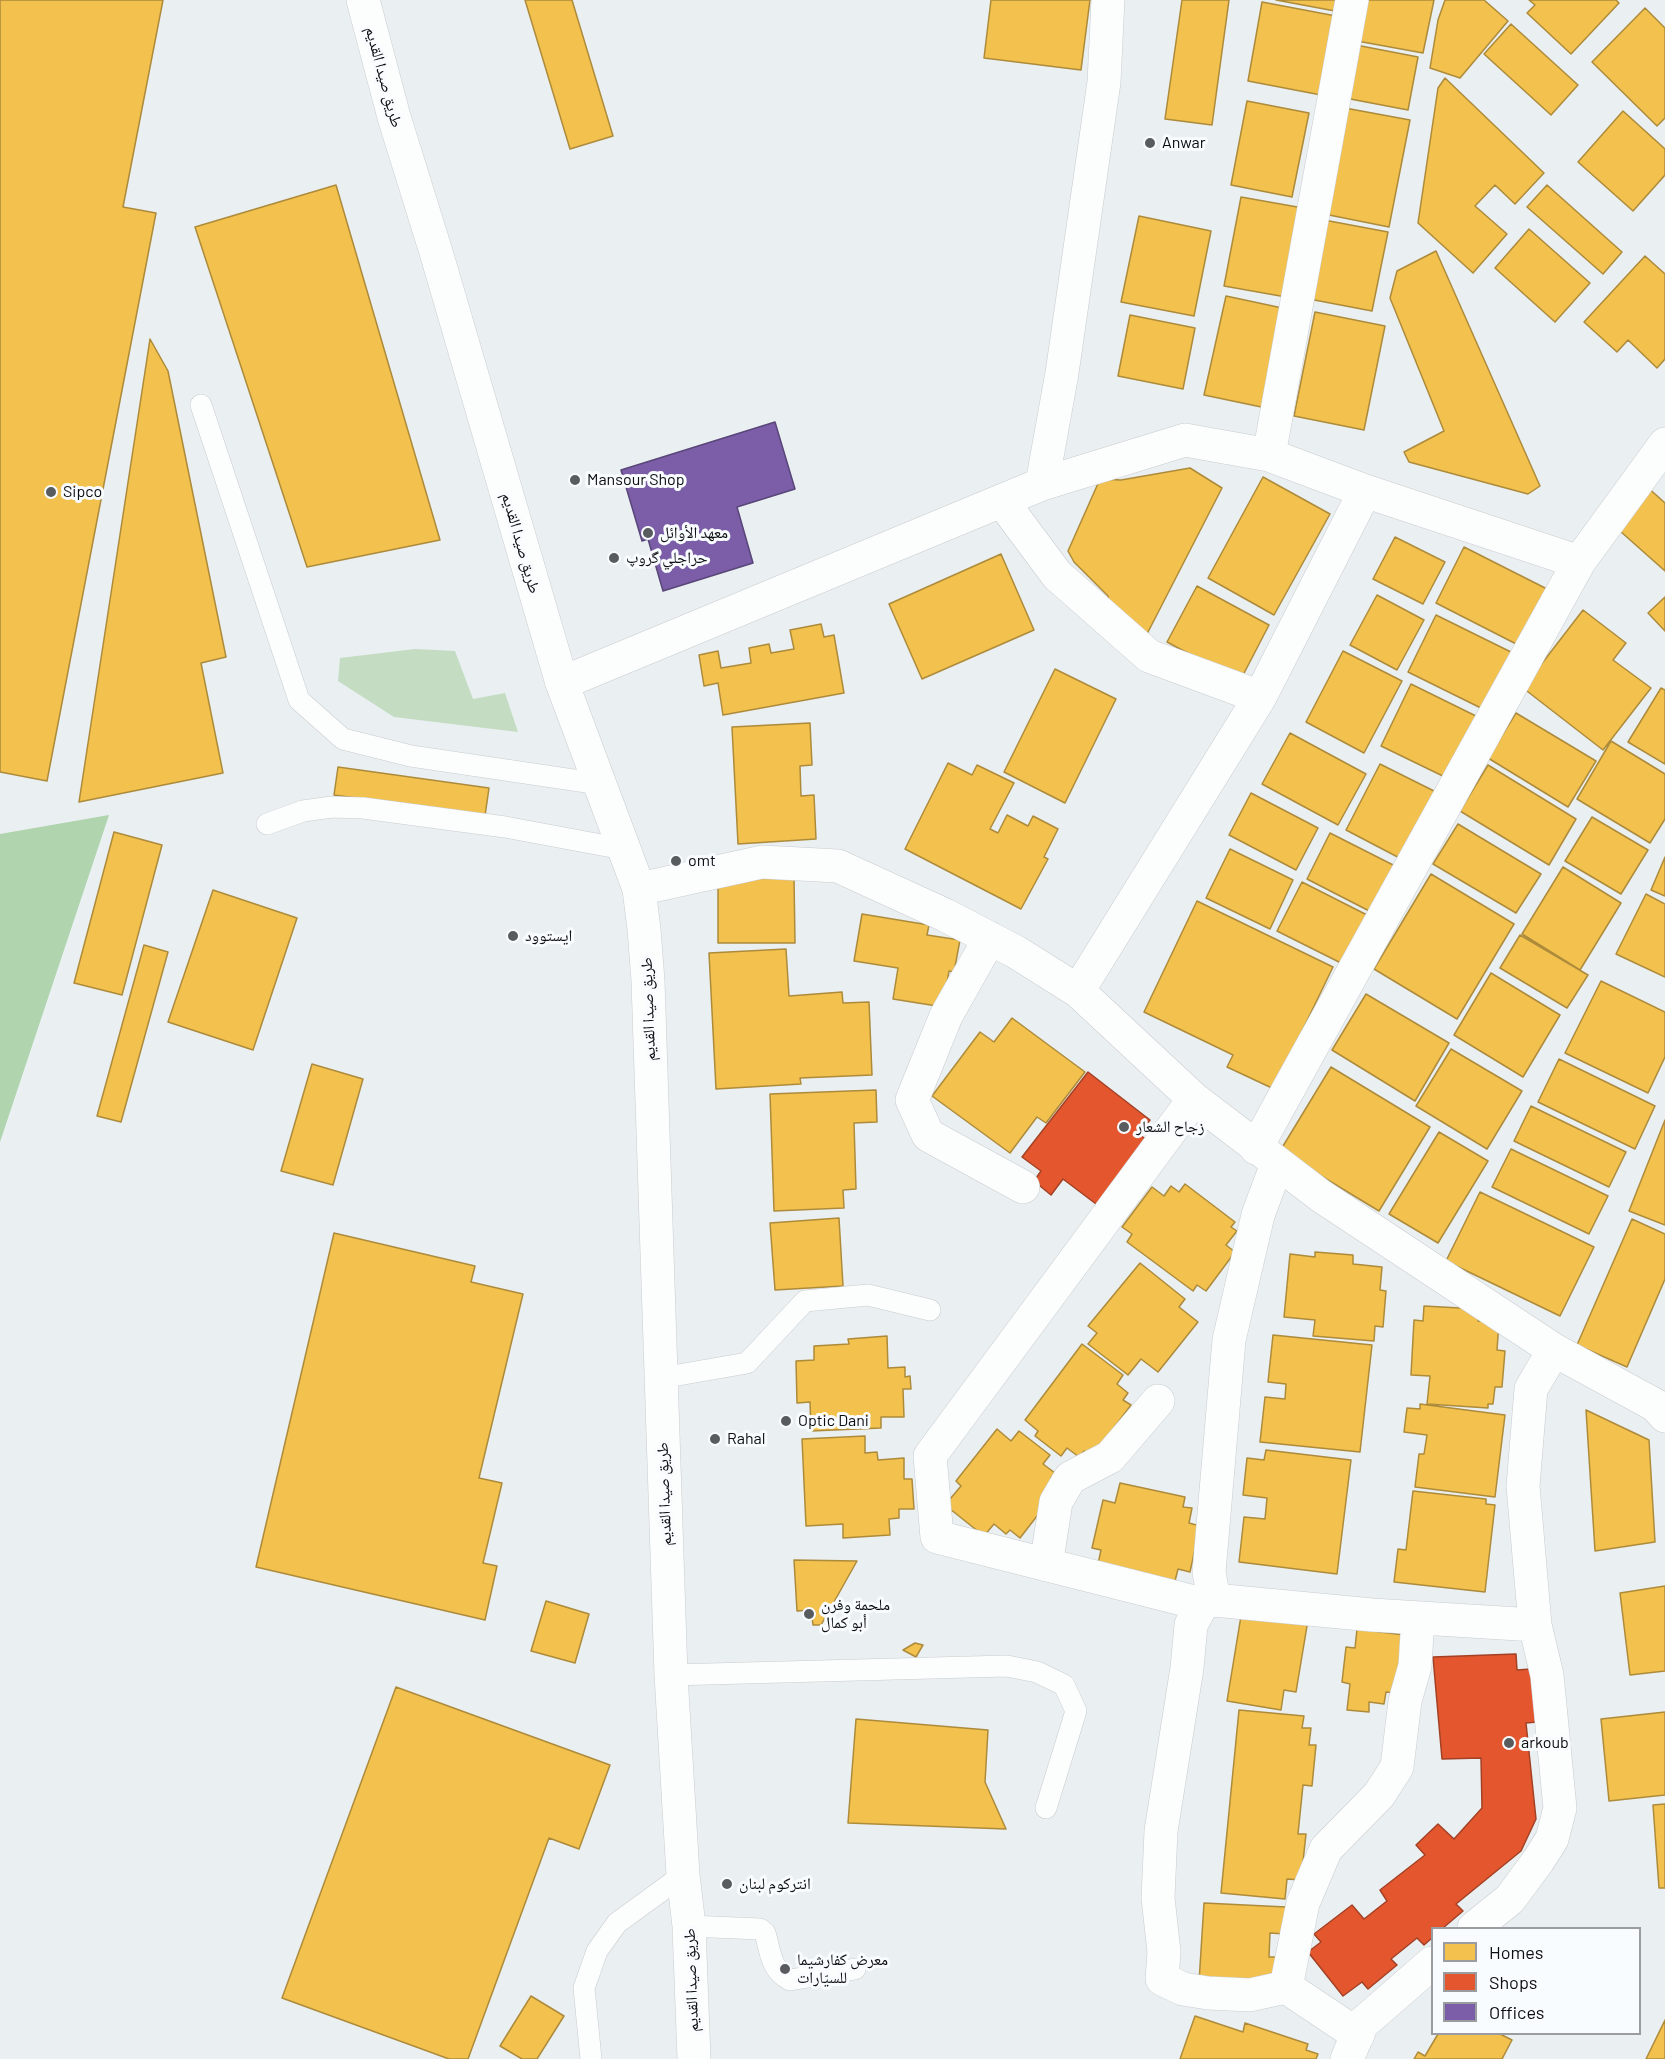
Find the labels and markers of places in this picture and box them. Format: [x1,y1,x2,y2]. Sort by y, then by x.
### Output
place label: Anwar [1162,133,1206,153]
marker: Anwar [1143,136,1157,150]
place label: Mansour Shop [587,470,685,490]
marker: Mansour Shop [568,473,582,487]
place label: Sipco [63,482,102,502]
marker: Sipco [44,485,58,499]
place label: معهد الأوائل [660,523,728,543]
marker: معهد الأوائل [641,526,655,540]
place label: حراجلي گروپ [626,548,708,568]
marker: حراجلي گروپ [607,551,621,565]
place label: omt [688,851,716,871]
marker: omt [669,854,683,868]
place label: ايستوود [525,926,572,946]
marker: ايستوود [506,929,520,943]
place label: زجاح الشعار [1136,1117,1204,1137]
marker: زجاح الشعار [1117,1120,1131,1134]
place label: Optic Dani [798,1411,869,1431]
marker: Optic Dani [779,1414,793,1428]
place label: Rahal [727,1429,765,1449]
marker: Rahal [708,1432,722,1446]
place label: ملحمة وفرن أبو كمال [821,1595,890,1633]
marker: ملحمة وفرن أبو كمال [802,1607,816,1621]
place label: arkoub [1521,1733,1569,1753]
marker: arkoub [1502,1736,1516,1750]
place label: انتركوم لبنان [739,1874,811,1894]
marker: انتركوم لبنان [720,1877,734,1891]
place label: معرض كفارشيما للسيّارات [797,1950,888,1988]
marker: معرض كفارشيما للسيّارات [778,1962,792,1976]

